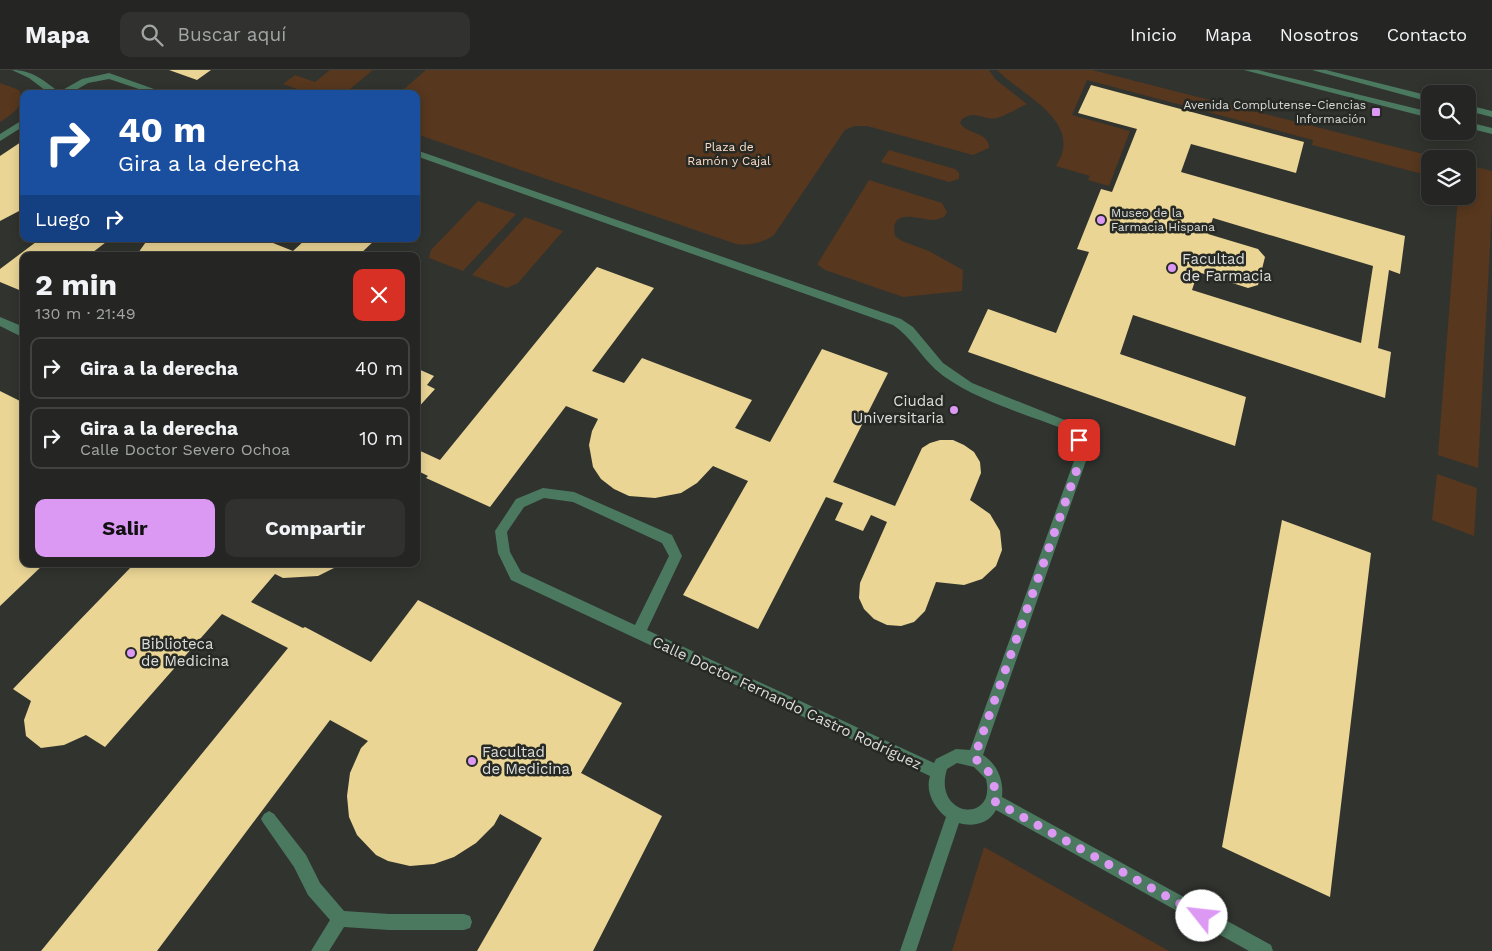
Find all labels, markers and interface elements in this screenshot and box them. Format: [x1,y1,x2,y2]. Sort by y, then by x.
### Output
search box [120,12,470,57]
text: Mapa [25,21,90,49]
icon: search [138,21,166,49]
text: Buscar aquí [178,23,286,46]
text: Inicio [1130,24,1177,45]
text: Mapa [1205,24,1252,45]
text: Nosotros [1280,24,1359,45]
text: Contacto [1387,24,1467,45]
map controls [1421,85,1476,205]
button: search [1421,85,1476,140]
place label: Avenida Complutense-Ciencias Información [1184,98,1366,126]
marker: Avenida Complutense-Ciencias Información [1370,106,1382,118]
text: 40 m [118,109,206,151]
icon: right [35,110,100,175]
park label: Plaza de Ramón y Cajal [687,140,771,168]
button: layers [1421,150,1476,205]
text: Gira a la derecha [118,151,300,176]
icon: right [100,205,128,233]
place label: Museo de la Farmacia Hispana [1111,206,1215,234]
text: Luego [35,208,90,231]
marker: Museo de la Farmacia Hispana [1095,214,1107,226]
place label: Facultad de Farmacia [1182,250,1272,285]
marker: Facultad de Farmacia [1166,262,1178,274]
text: 2 min [35,267,117,302]
button: close [353,269,405,321]
text: 130 m · 21:49 [35,304,136,323]
icon: right [37,354,65,382]
text: Gira a la derecha [80,357,238,380]
text: 40 m [355,357,403,380]
place label: Ciudad Universitaria [853,392,945,427]
marker: Ciudad Universitaria [948,404,960,416]
text: Gira a la derecha [80,417,238,440]
pin [1058,419,1100,461]
icon: right [37,424,65,452]
icon: arrive [1065,426,1093,454]
text: 10 m [359,427,403,450]
text: Calle Doctor Severo Ochoa [80,440,290,459]
button: Salir [35,499,215,557]
button: Compartir [225,499,405,557]
street label: Calle Doctor Fernando Castro Rodríguez [650,633,924,773]
place label: Biblioteca de Medicina [141,635,230,670]
marker: Biblioteca de Medicina [125,647,137,659]
place label: Facultad de Medicina [482,743,571,778]
marker: Facultad de Medicina [466,755,478,767]
position arrow [1175,889,1227,941]

